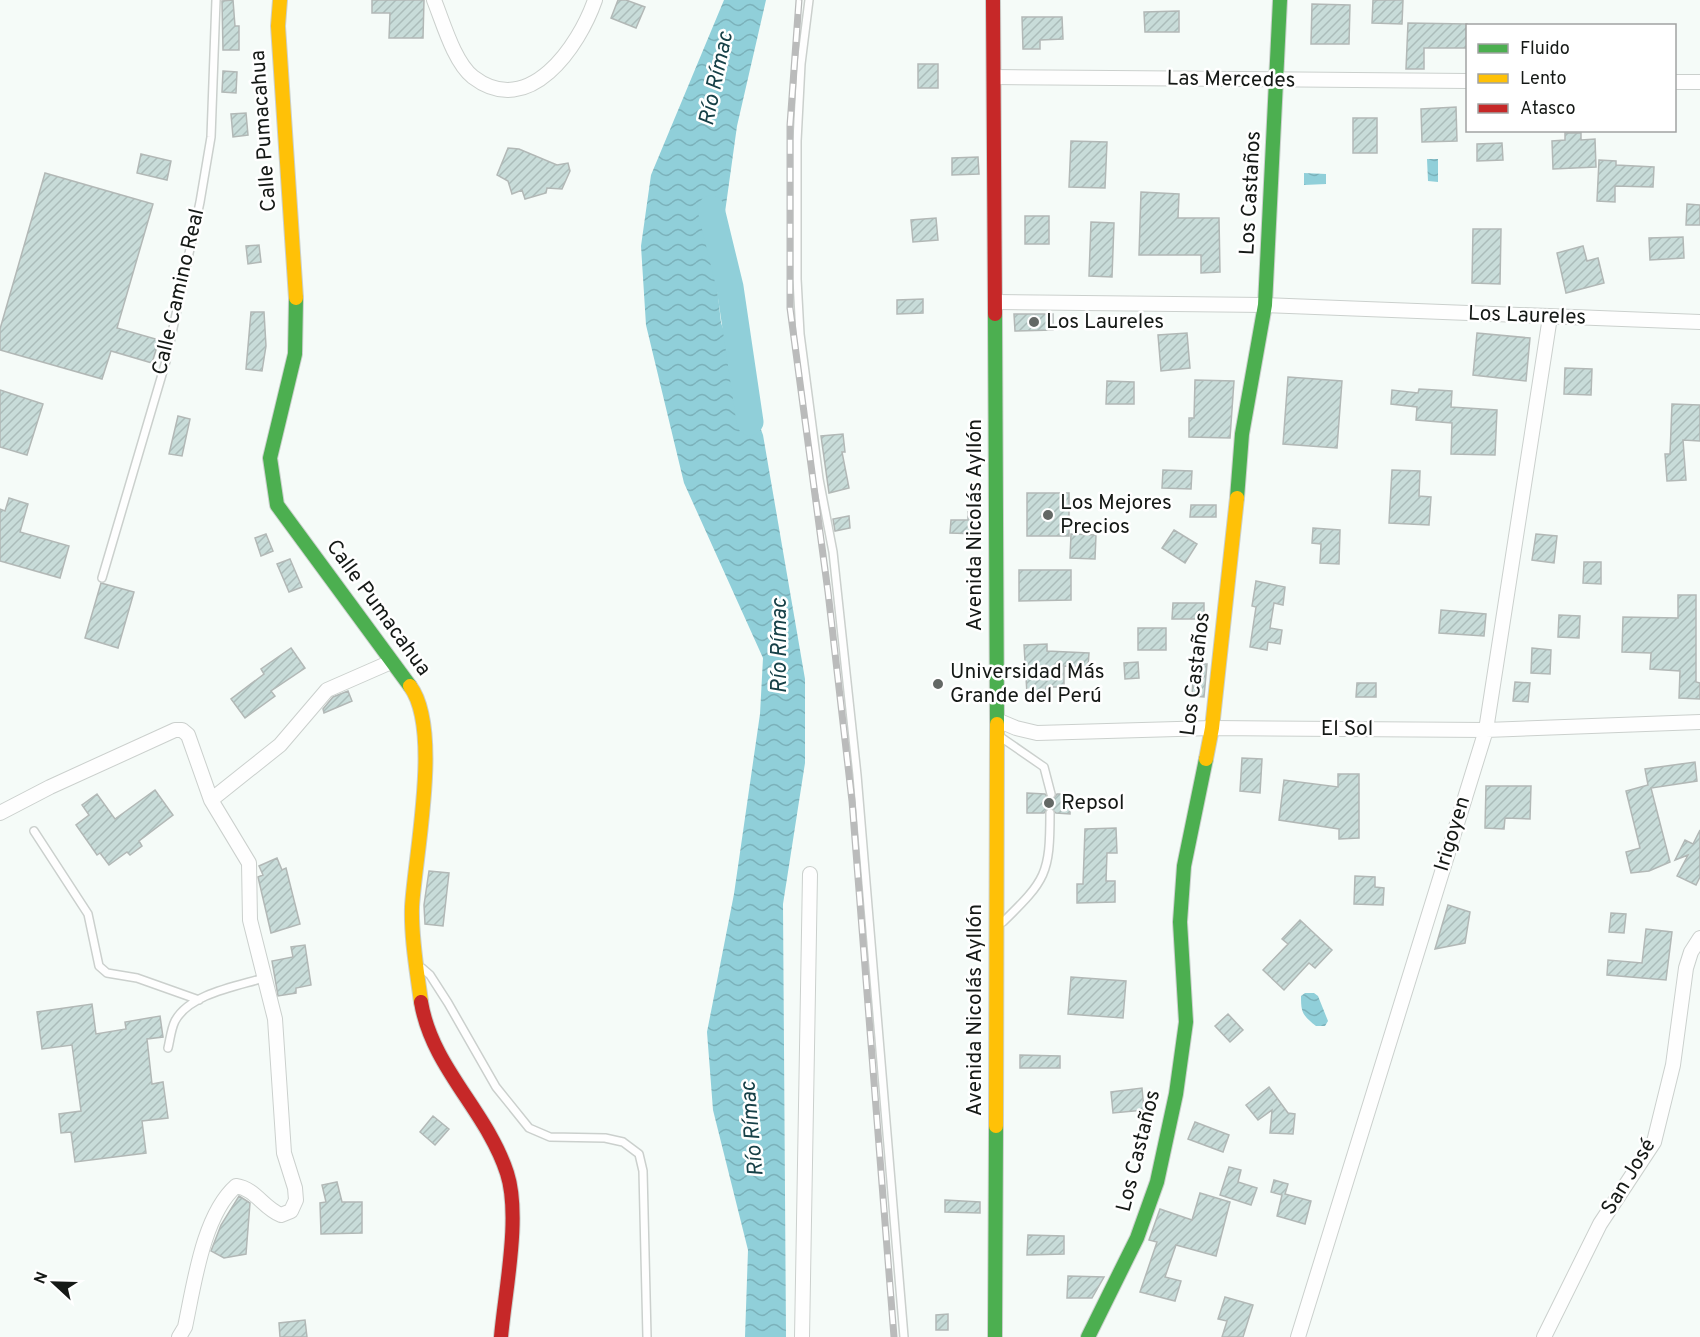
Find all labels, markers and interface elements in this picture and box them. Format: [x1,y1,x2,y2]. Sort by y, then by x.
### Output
legend [1466,24,1676,132]
water label: Río Rímac [694,29,740,128]
text: Fluido [1520,38,1570,61]
street label: Calle Pumacahua [245,49,283,213]
street label: Las Mercedes [1166,65,1296,95]
text: Lento [1520,68,1566,91]
text: Atasco [1520,98,1576,121]
street label: Los Castaños [1234,130,1268,256]
street label: Calle Camino Real [147,206,211,378]
street label: Los Laureles [1467,300,1587,332]
place label: Los Laureles [1046,309,1164,336]
marker: Los Laureles [1027,315,1041,329]
street label: Avenida Nicolás Ayllón [962,419,989,631]
place label: Los Mejores Precios [1060,490,1172,541]
marker: Los Mejores Precios [1041,508,1055,522]
street label: Calle Pumacahua [319,534,437,682]
water label: Río Rímac [767,598,794,694]
street label: Los Castaños [1175,611,1217,737]
place label: Universidad Más Grande del Perú [950,659,1105,710]
marker: Universidad Más Grande del Perú [931,677,945,691]
street label: El Sol [1321,716,1373,743]
place label: Repsol [1061,790,1124,817]
street label: Irigoyen [1429,793,1477,875]
marker: Repsol [1042,796,1056,810]
street label: Avenida Nicolás Ayllón [962,904,989,1116]
water label: Río Rímac [735,1080,771,1178]
street label: Los Castaños [1111,1087,1167,1215]
street label: San José [1596,1134,1662,1220]
north arrow [24,1253,84,1313]
text: N [31,1269,53,1287]

